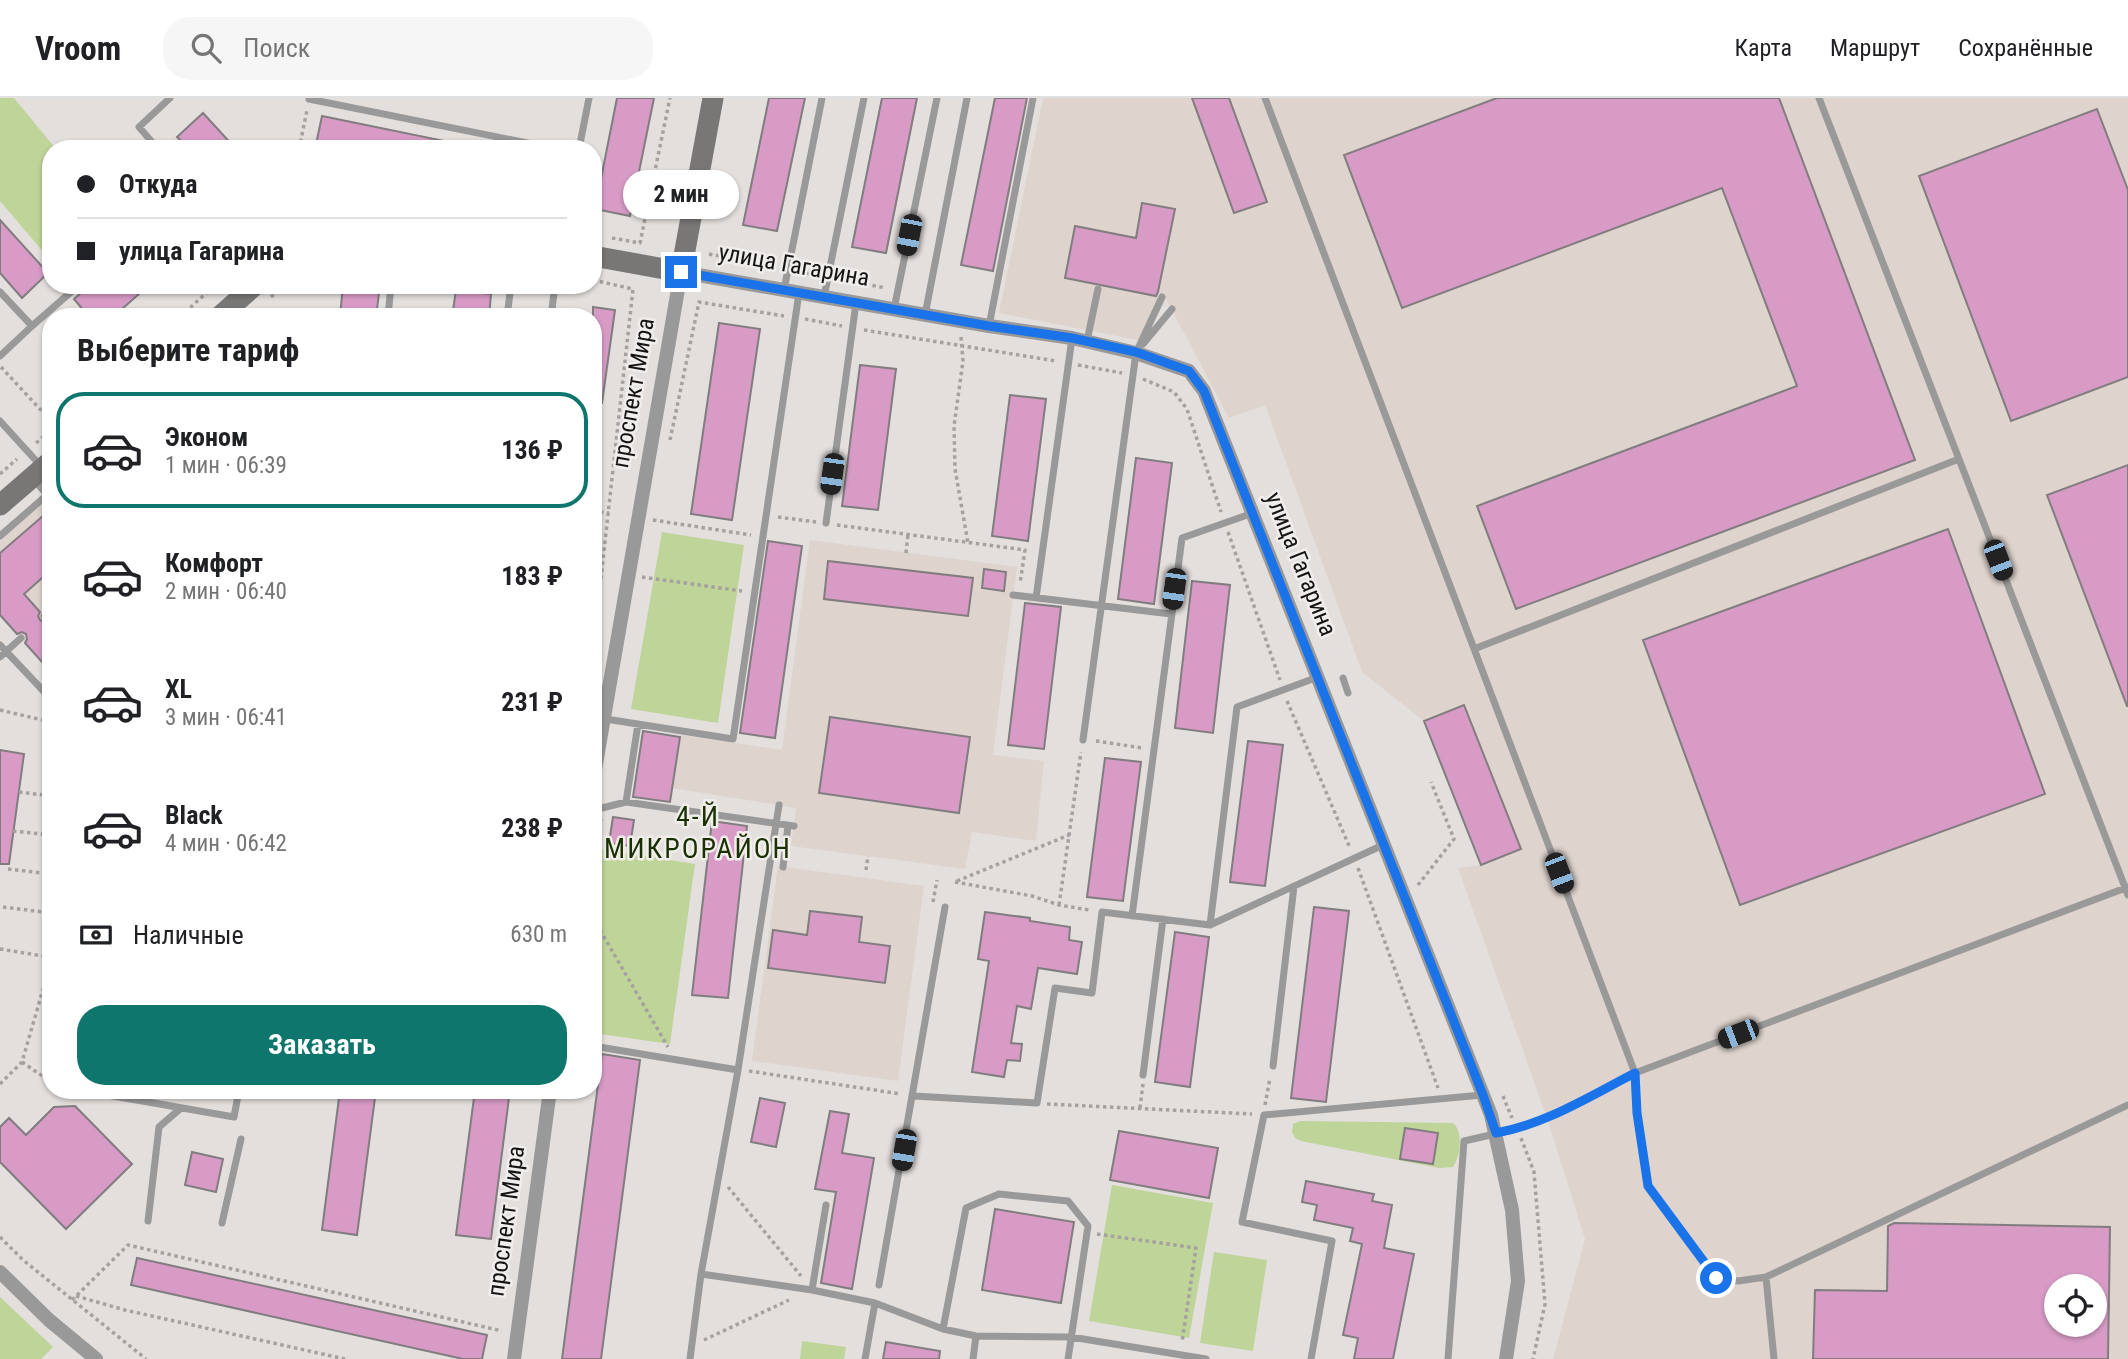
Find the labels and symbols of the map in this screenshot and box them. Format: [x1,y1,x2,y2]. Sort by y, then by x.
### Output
callout: 2 мин [623,170,739,220]
car [895,212,924,258]
street label: улица Гагарина [716,238,872,292]
route end [665,256,697,288]
street label: проспект Мира [606,316,660,470]
car [819,452,846,496]
street label: улица Гагарина [1259,488,1343,640]
car [1981,537,2016,583]
car [1161,567,1188,611]
district label: 4-Й МИКРОРАЙОН [604,800,792,865]
car [1542,850,1577,896]
car [1715,1017,1762,1051]
car [891,1127,918,1173]
street label: проспект Мира [482,1144,530,1298]
route start [1700,1262,1732,1294]

